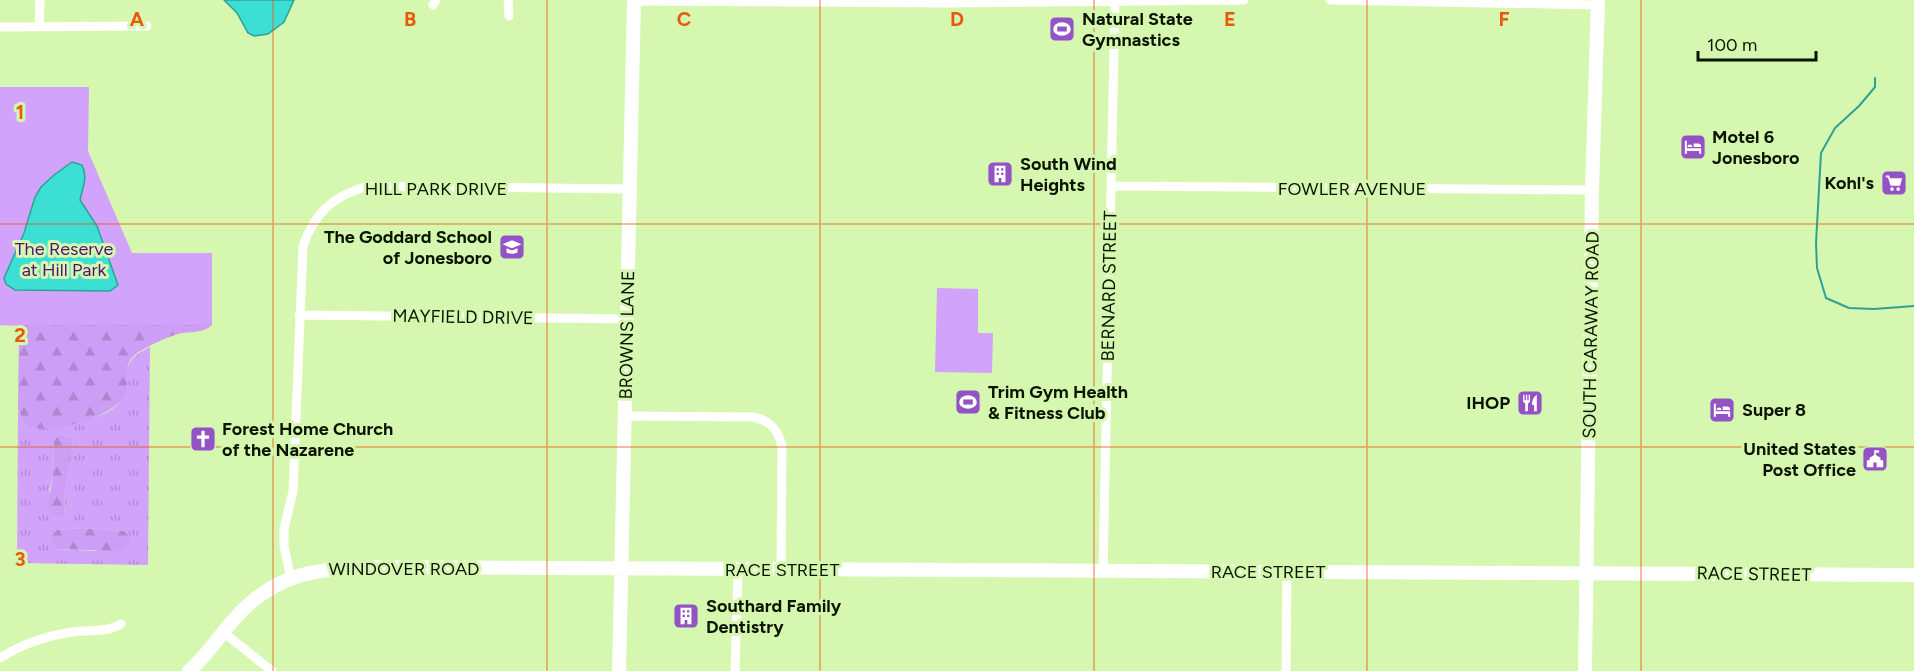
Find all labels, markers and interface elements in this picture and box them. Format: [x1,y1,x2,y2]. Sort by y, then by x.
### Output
text: A [130,7,145,31]
text: B [404,7,416,31]
text: C [677,7,691,31]
text: D [950,7,964,31]
text: E [1224,7,1236,31]
text: F [1498,7,1510,31]
place label: Natural State Gymnastics [1082,8,1193,51]
sports icon: Natural State Gymnastics [1047,14,1077,44]
scale bar [1698,24,1816,62]
text: 100 m [1707,34,1757,56]
text: 1 [16,100,24,124]
place label: Motel 6 Jonesboro [1712,126,1799,169]
hotel icon: Motel 6 Jonesboro [1678,132,1708,162]
place label: South Wind Heights [1020,153,1117,196]
building icon: South Wind Heights [985,159,1015,189]
supermarket icon: Kohl's [1879,168,1909,198]
place label: Kohl's [1825,172,1875,194]
street label: HILL PARK DRIVE [365,178,507,200]
street label: FOWLER AVENUE [1278,178,1426,200]
street label: BERNARD STREET [1097,210,1121,362]
place label: The Goddard School of Jonesboro [324,226,492,269]
street label: SOUTH CARAWAY ROAD [1578,231,1604,439]
school or university icon: The Goddard School of Jonesboro [497,232,527,262]
park label: The Reserve at Hill Park [15,238,113,281]
street label: BROWNS LANE [615,270,639,400]
street label: MAYFIELD DRIVE [392,305,534,329]
text: 2 [14,323,26,347]
place label: Trim Gym Health & Fitness Club [988,381,1128,424]
sports icon: Trim Gym Health & Fitness Club [953,387,983,417]
restaurant icon: IHOP [1515,388,1545,418]
place label: IHOP [1466,392,1510,414]
hotel icon: Super 8 [1707,395,1737,425]
place label: Super 8 [1742,399,1806,421]
place label: Forest Home Church of the Nazarene [222,418,393,461]
church icon: Forest Home Church of the Nazarene [188,424,218,454]
place label: United States Post Office [1743,438,1857,481]
public building icon: United States Post Office [1860,444,1890,474]
text: 3 [14,547,26,571]
street label: WINDOVER ROAD [329,558,479,580]
street label: RACE STREET [725,559,839,581]
street label: RACE STREET [1211,561,1325,583]
street label: RACE STREET [1696,562,1812,586]
place label: Southard Family Dentistry [706,595,842,638]
building icon: Southard Family Dentistry [671,601,701,631]

